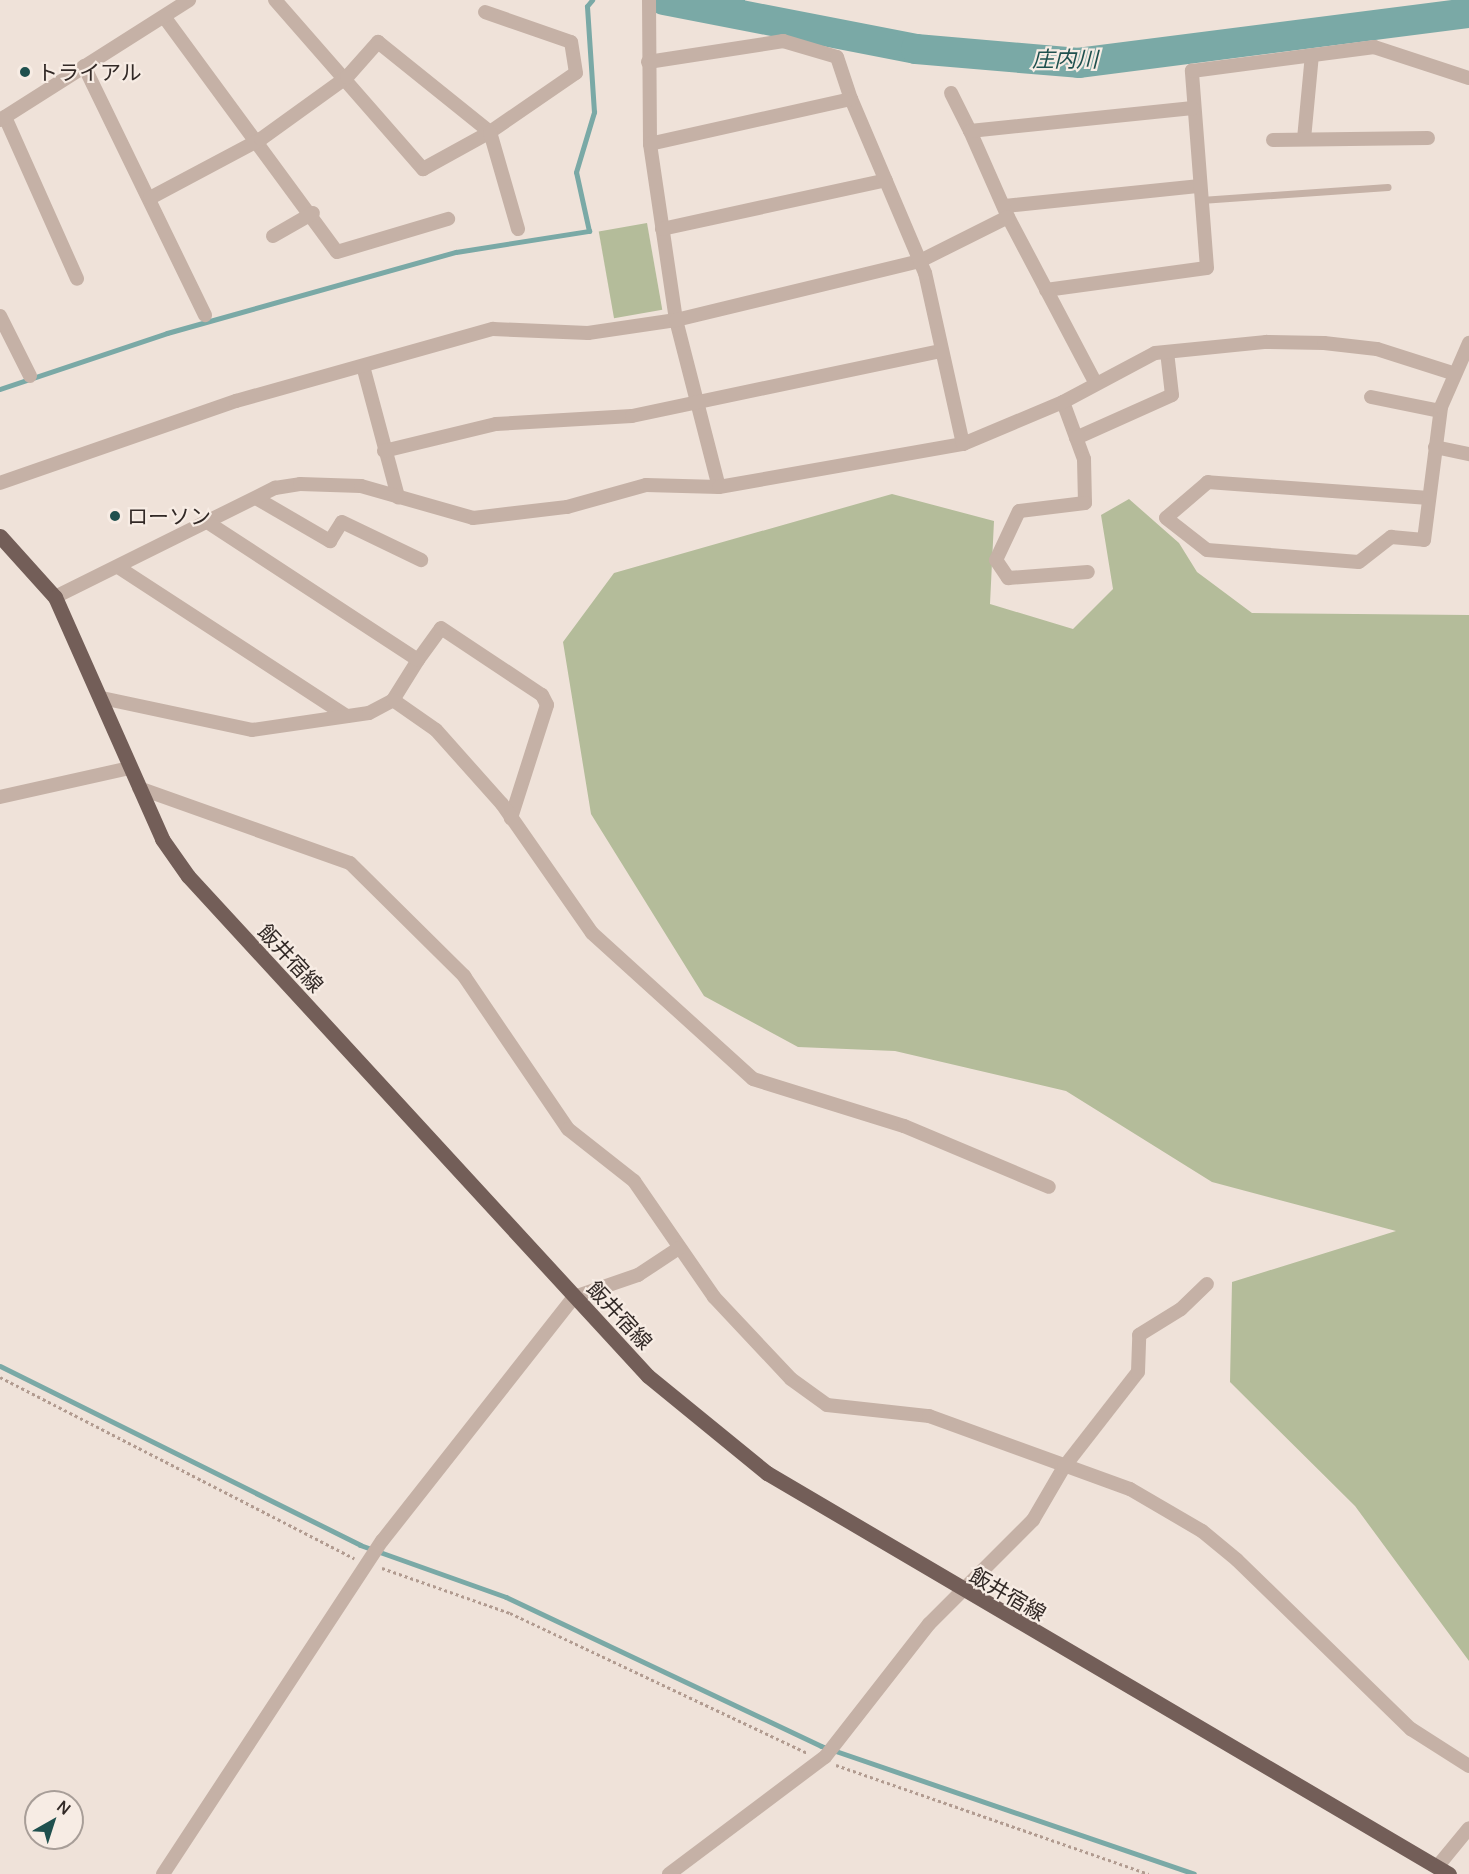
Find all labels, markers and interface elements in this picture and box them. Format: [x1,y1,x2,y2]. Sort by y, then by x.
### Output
water label: 庄内川 [1032,47,1098,73]
place label: トライアル [37,59,142,85]
marker: トライアル [18,65,32,79]
place label: ローソン [127,503,211,529]
marker: ローソン [108,509,122,523]
street label: 飯井宿線 [253,919,329,997]
street label: 飯井宿線 [582,1276,658,1354]
street label: 飯井宿線 [965,1562,1051,1626]
north arrow [24,1790,84,1850]
text: N [53,1795,75,1820]

